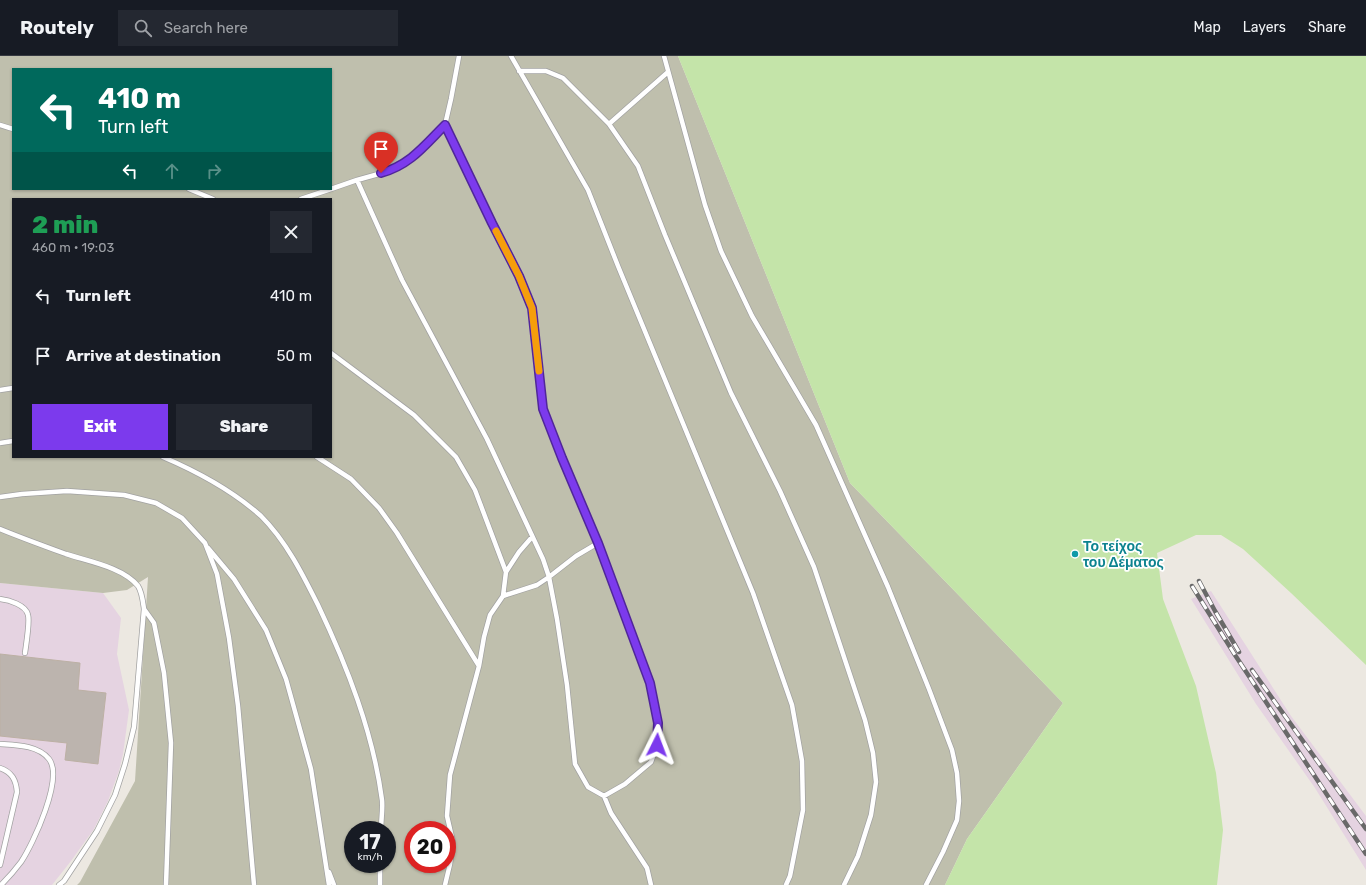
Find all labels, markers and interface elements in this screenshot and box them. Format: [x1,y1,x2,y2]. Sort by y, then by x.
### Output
search box [118,10,398,46]
text: Routely [20,16,94,39]
icon: search [132,17,154,39]
text: Search here [164,19,248,37]
text: Map [1194,19,1221,36]
text: Layers [1243,19,1286,36]
text: Share [1308,19,1346,36]
text: 410 m [98,82,181,115]
icon: left [32,84,84,136]
text: Turn left [98,116,168,138]
pin [364,132,398,173]
icon: arrive [370,138,392,160]
icon: left [119,160,141,182]
icon: ahead [161,160,183,182]
icon: right [203,160,225,182]
text: 2 min [32,211,98,239]
button: close [270,211,312,253]
text: 460 m · 19:03 [32,240,114,255]
icon: left [32,285,54,307]
text: Turn left [66,287,131,305]
text: 410 m [270,287,312,305]
icon: arrive [32,345,54,367]
text: Arrive at destination [66,347,221,365]
text: 50 m [277,347,312,365]
button: Exit [32,404,168,450]
button: Share [176,404,312,450]
place label: Το τείχος του Δέματος [1083,538,1164,571]
marker: Το τείχος του Δέματος [1070,549,1080,559]
position arrow [636,724,678,766]
speed limit sign: 20 [404,821,456,873]
text: 17 [359,830,381,854]
text: km/h [358,851,382,863]

